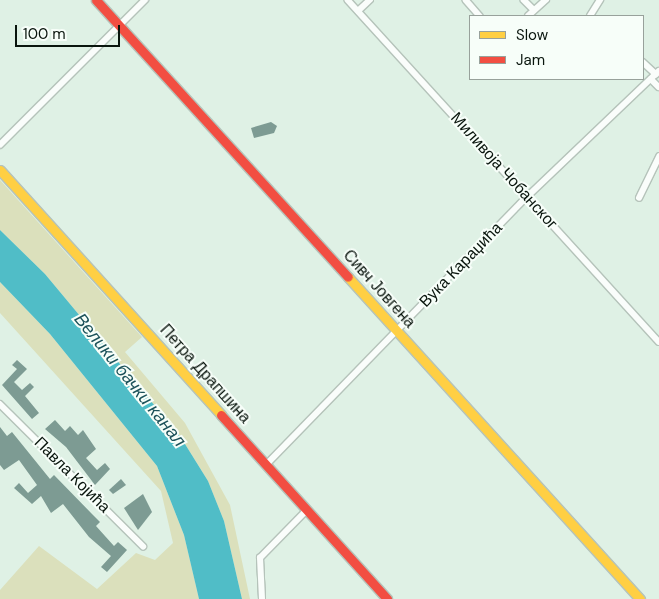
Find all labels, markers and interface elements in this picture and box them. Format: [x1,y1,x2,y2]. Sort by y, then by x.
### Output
scale bar [18,15,122,47]
legend [469,15,644,80]
text: 100 m [23,24,66,44]
text: Slow [516,25,548,45]
text: Jam [516,50,545,70]
street label: Миливоја Чобанског [447,109,561,233]
street label: Вука Караџића [416,219,506,311]
street label: Сивч Јовгена [339,246,419,332]
water label: Велики бачки канал [70,309,190,451]
street label: Петра Драпшина [156,321,254,427]
street label: Павла Којића [30,433,114,517]

